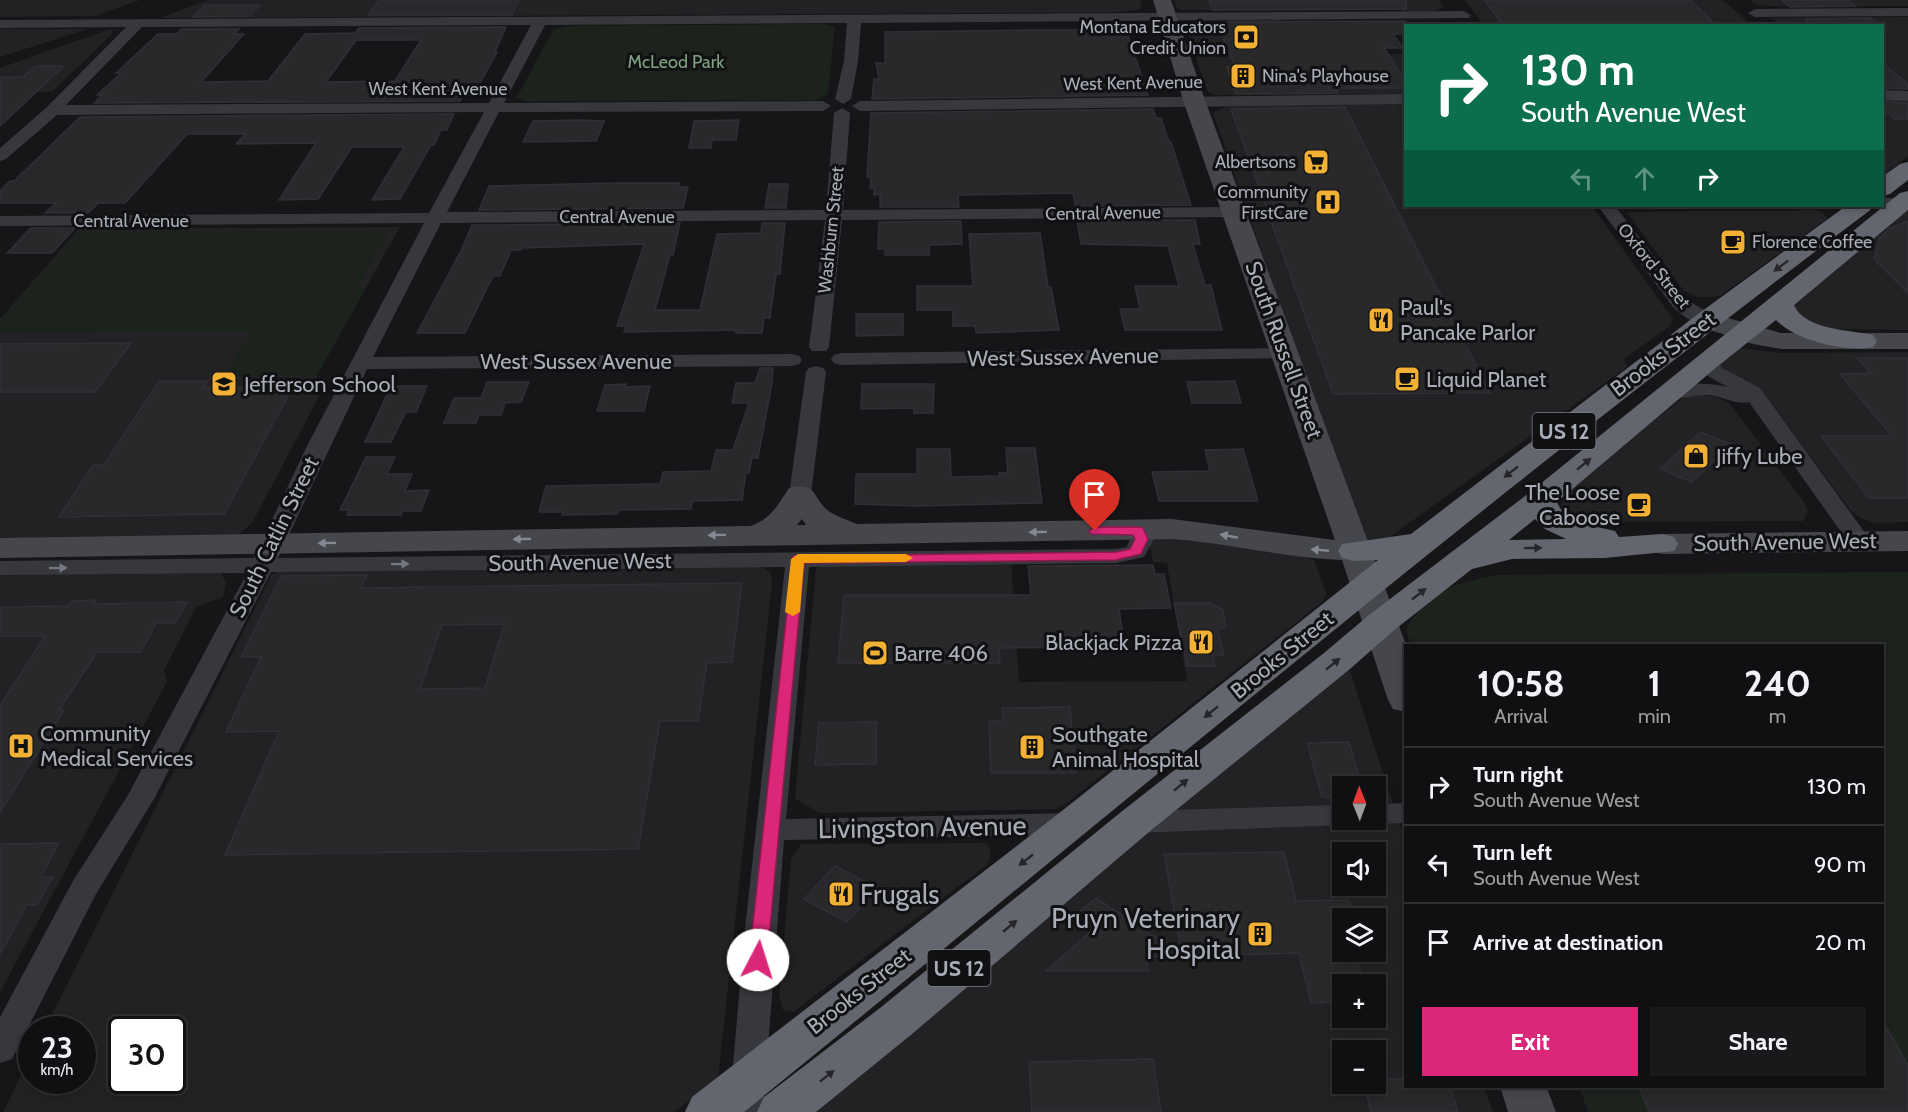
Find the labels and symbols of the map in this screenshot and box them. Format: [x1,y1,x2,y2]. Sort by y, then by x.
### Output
place label: Montana Educators Credit Union [1080,16,1226,59]
bank icon: Montana Educators Credit Union [1231,22,1261,52]
park label: McLeod Park [628,51,725,73]
building icon: Nina's Playhouse [1228,61,1258,91]
place label: Nina's Playhouse [1262,65,1389,87]
street label: West Kent Avenue [1063,71,1203,95]
street label: West Kent Avenue [368,78,508,100]
supermarket icon: Albertsons [1301,147,1331,177]
place label: Albertsons [1215,151,1296,173]
street label: Washburn Street [813,165,849,295]
place label: Community FirstCare [1217,181,1308,224]
hospital icon: Community FirstCare [1313,187,1343,217]
street label: Central Avenue [1045,201,1161,225]
street label: Central Avenue [559,206,675,228]
street label: Central Avenue [73,210,189,232]
street label: Oxford Street [1613,219,1695,313]
cafe icon: Florence Coffee [1718,227,1748,257]
place label: Florence Coffee [1752,231,1872,253]
street label: South Russell Street [1239,258,1329,443]
one-way arrow [1773,259,1788,271]
place label: Paul's Pancake Parlor [1400,294,1535,346]
restaurant icon: Paul's Pancake Parlor [1366,305,1396,335]
street label: Brooks Street [1605,305,1721,402]
street label: West Sussex Avenue [967,342,1159,372]
street label: West Sussex Avenue [480,348,672,375]
cafe icon: Liquid Planet [1392,364,1422,394]
place label: Liquid Planet [1426,366,1547,393]
school or university icon: Jefferson School [209,369,239,399]
place label: Jefferson School [243,371,397,398]
road number: US 12 [1532,413,1596,449]
shop icon: Jiffy Lube [1681,441,1711,471]
place label: Jiffy Lube [1715,443,1803,470]
street label: South Catlin Street [223,452,325,622]
one-way arrow [1577,458,1592,470]
one-way arrow [1503,465,1519,478]
pin [1069,469,1120,531]
place label: The Loose Caboose [1525,479,1620,531]
cafe icon: The Loose Caboose [1624,490,1654,520]
one-way arrow [1029,527,1048,537]
street label: South Avenue West [1693,527,1877,557]
one-way arrow [708,530,727,540]
one-way arrow [1219,531,1238,540]
one-way arrow [513,534,532,544]
one-way arrow [318,538,337,548]
one-way arrow [1524,543,1543,553]
one-way arrow [1311,545,1330,555]
street label: South Avenue West [488,547,672,577]
one-way arrow [391,559,410,569]
one-way arrow [49,563,68,572]
one-way arrow [1411,588,1426,600]
street label: Brooks Street [1225,605,1339,705]
restaurant icon: Blackjack Pizza [1186,627,1216,657]
place label: Blackjack Pizza [1045,629,1182,656]
sports icon: Barre 406 [860,638,890,668]
place label: Barre 406 [894,640,988,667]
one-way arrow [1325,657,1341,670]
one-way arrow [1203,705,1218,718]
place label: Community Medical Services [40,720,193,772]
place label: Southgate Animal Hospital [1052,721,1200,773]
hospital icon: Community Medical Services [6,731,36,761]
building icon: Southgate Animal Hospital [1017,732,1047,762]
north arrow [1332,776,1386,830]
one-way arrow [1173,780,1188,792]
street label: Livingston Avenue [817,809,1027,845]
one-way arrow [1019,853,1034,865]
place label: Frugals [860,878,940,911]
restaurant icon: Frugals [826,879,856,909]
place label: Pruyn Veterinary Hospital [1051,902,1241,966]
building icon: Pruyn Veterinary Hospital [1245,919,1275,949]
one-way arrow [1002,920,1017,933]
position arrow [726,928,790,992]
street label: Brooks Street [802,942,917,1040]
road number: US 12 [928,950,990,986]
speed limit sign: 30 [108,1016,186,1094]
one-way arrow [819,1070,834,1082]

